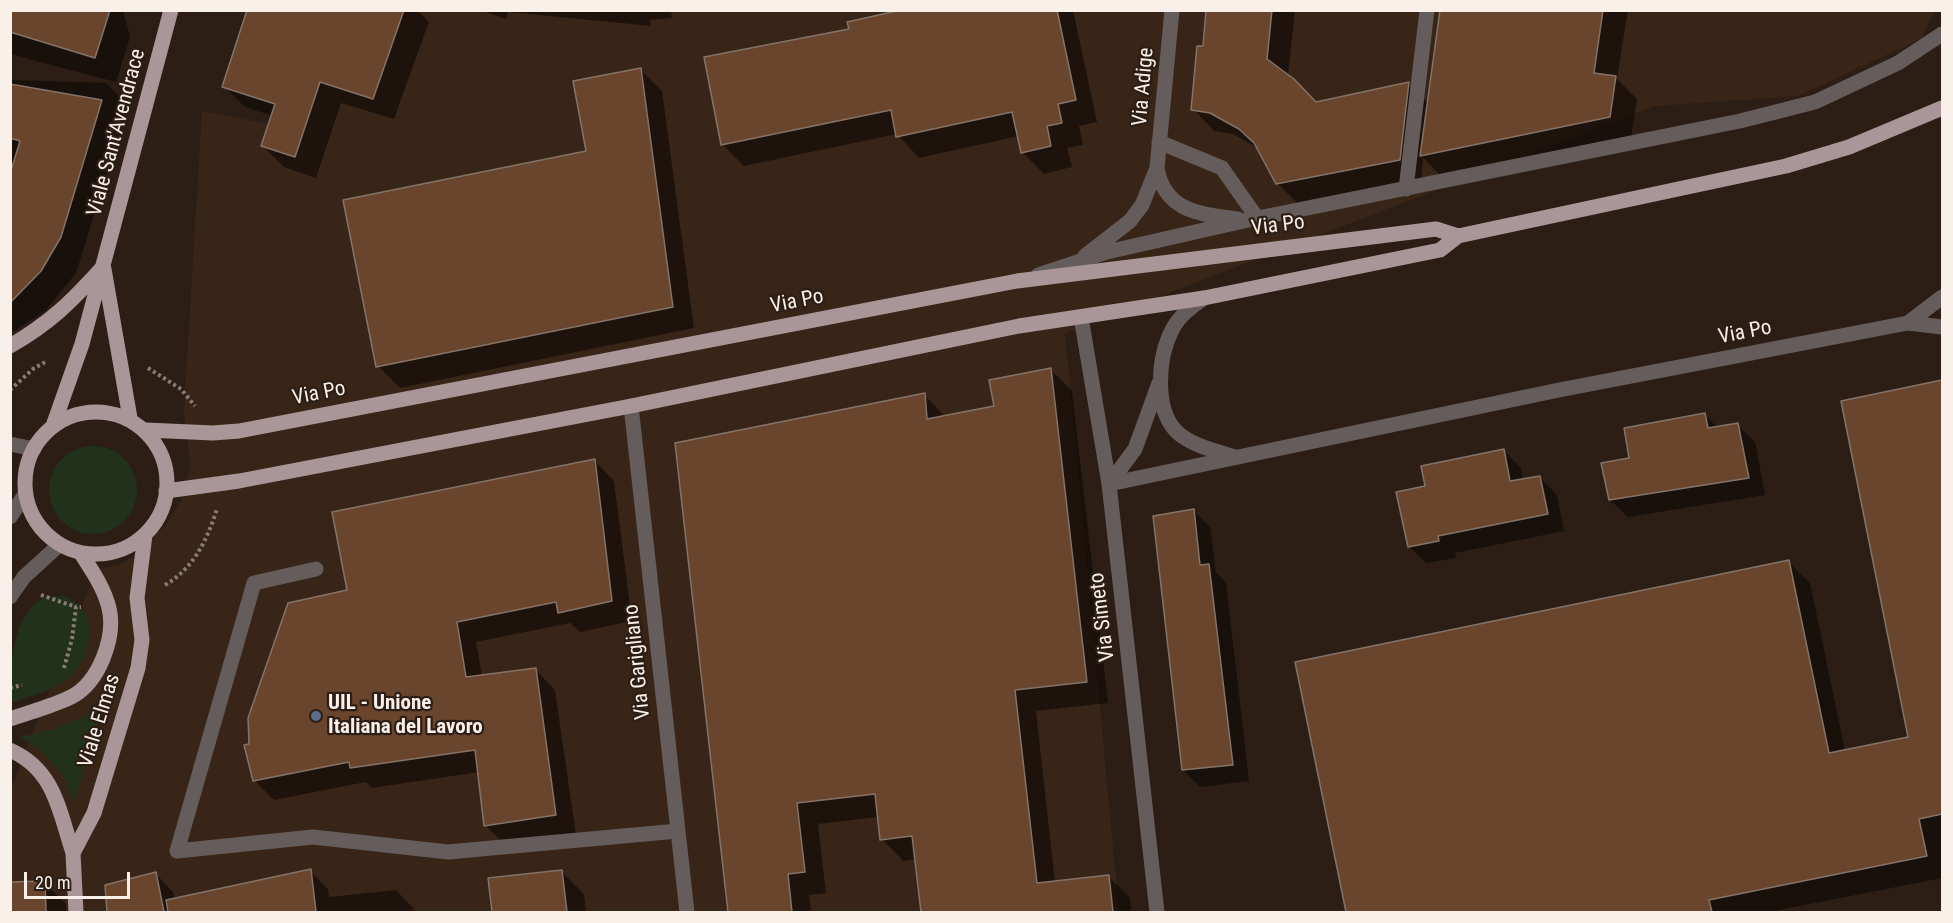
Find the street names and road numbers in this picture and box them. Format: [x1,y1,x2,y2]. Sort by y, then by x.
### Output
street label: Viale Sant'Avendrace [83,46,151,220]
street label: Via Adige [1128,47,1160,127]
street label: Via Po [1250,210,1306,242]
street label: Via Po [768,285,826,319]
street label: Via Po [1716,316,1774,350]
street label: Via Po [290,377,348,411]
street label: Via Simeto [1085,571,1121,663]
street label: Via Garigliano [619,603,657,721]
street label: Viale Elmas [74,671,126,771]

